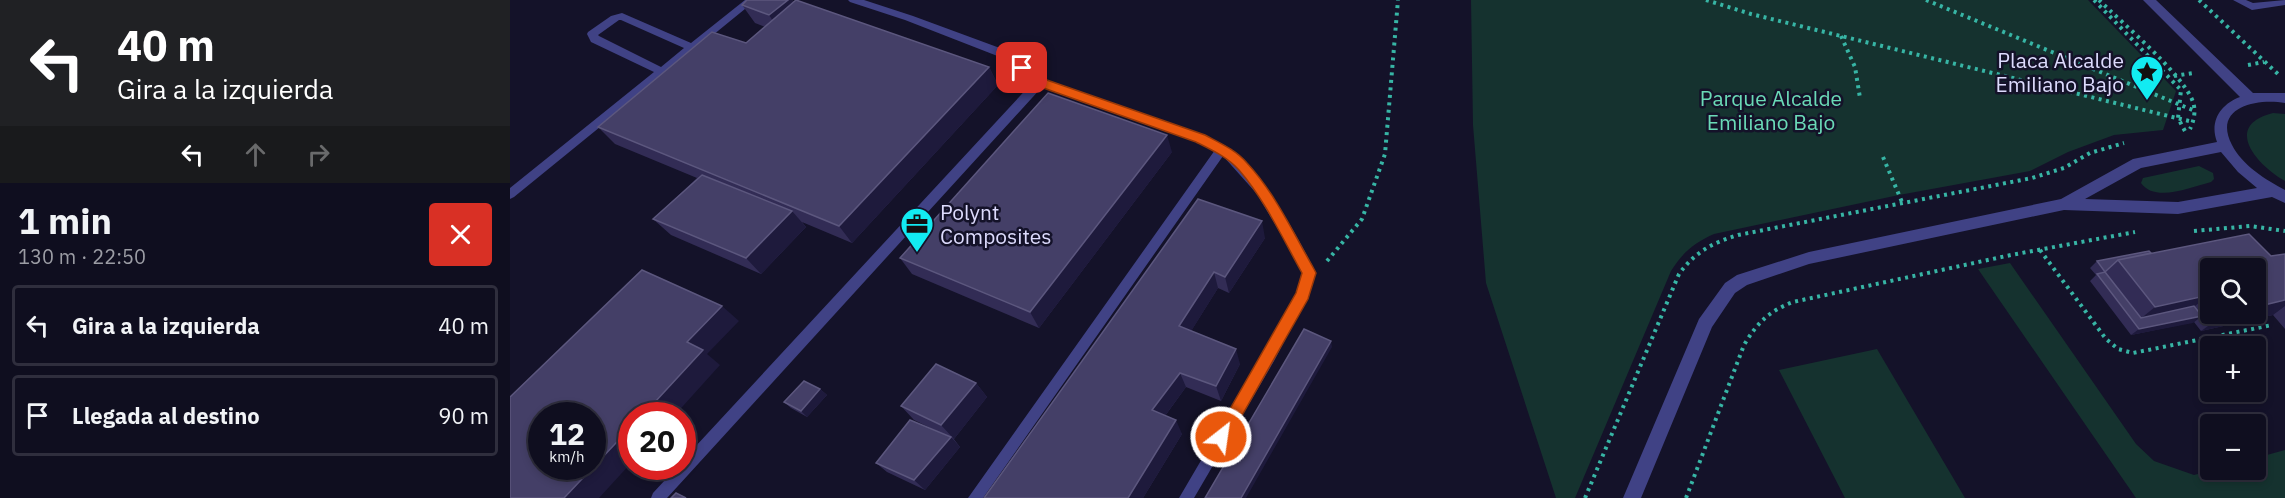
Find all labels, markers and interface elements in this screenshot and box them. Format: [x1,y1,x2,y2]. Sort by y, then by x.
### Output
text: 40 m [117,18,215,73]
icon: left [18,24,96,102]
pin [996,42,1047,93]
place label: Placa Alcalde Emiliano Bajo [1995,46,2124,98]
icon: arrive [1005,51,1038,84]
place icon: Placa Alcalde Emiliano Bajo [2129,54,2165,101]
text: Gira a la izquierda [117,71,333,106]
park label: Parque Alcalde Emiliano Bajo [1700,84,1842,136]
icon: left [176,138,209,171]
icon: ahead [239,138,272,171]
icon: right [302,138,335,171]
text: 1 min [18,197,112,244]
place label: Polynt Composites [940,198,1052,250]
button: close [429,203,492,266]
office icon: Polynt Composites [899,206,935,253]
text: 130 m · 22:50 [18,243,146,270]
map controls [2200,258,2266,480]
button: search [2200,258,2266,324]
icon: left [21,309,54,342]
text: Gira a la izquierda [72,311,260,340]
text: 40 m [438,311,489,340]
button: + [2200,336,2266,402]
icon: arrive [21,399,54,432]
text: Llegada al destino [72,401,260,430]
text: 90 m [438,401,489,430]
speed limit sign: 20 [618,402,696,480]
position arrow [1189,405,1253,469]
text: 12 [549,414,585,453]
button: − [2200,414,2266,480]
text: km/h [549,447,585,466]

